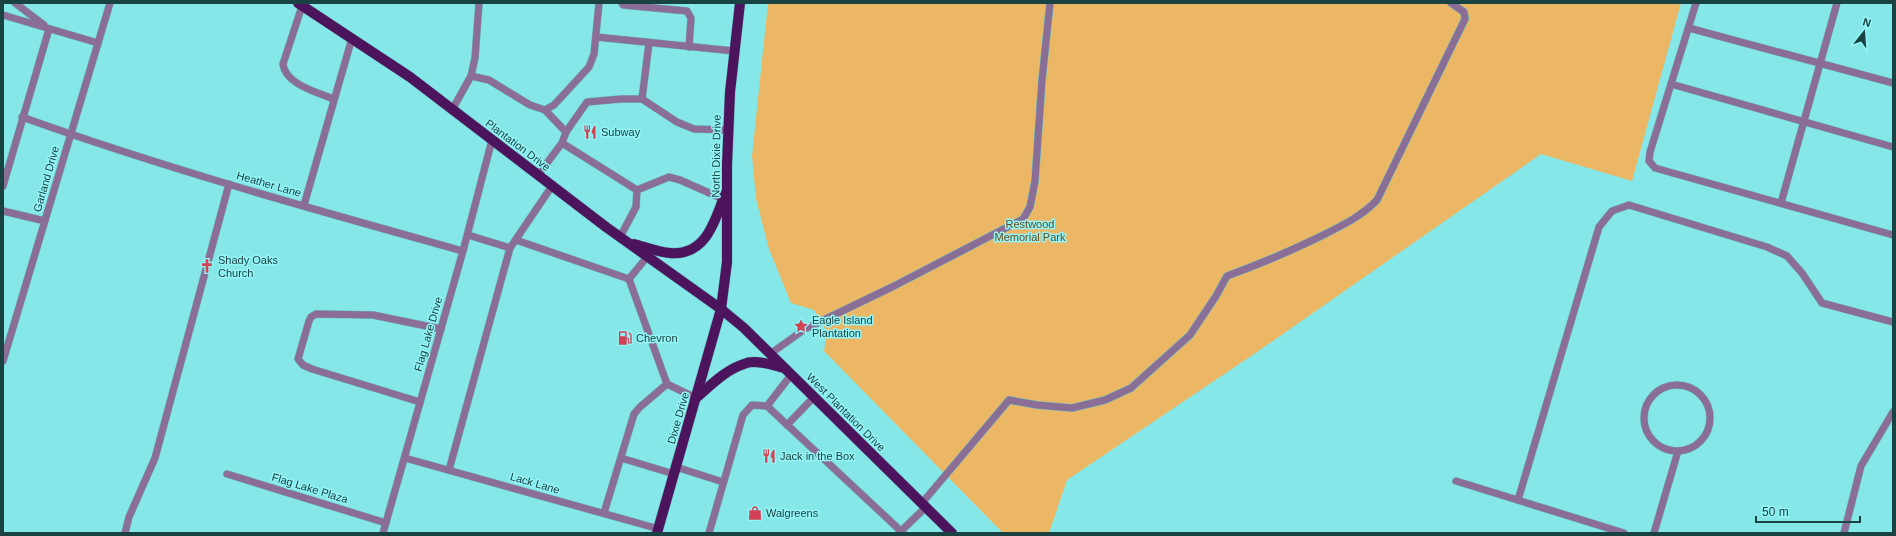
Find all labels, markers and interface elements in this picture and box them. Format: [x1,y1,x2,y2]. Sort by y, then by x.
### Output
north arrow [1844,12,1884,52]
text: N [1861,16,1873,29]
street label: North Dixie Drive [709,114,723,198]
street label: Plantation Drive [483,117,553,173]
restaurant icon: Subway [582,124,598,140]
place label: Subway [601,126,641,138]
street label: Garland Drive [31,145,61,213]
street label: Heather Lane [235,169,303,199]
park label: Restwood Memorial Park [995,218,1066,243]
place label: Shady Oaks Church [218,254,278,279]
church icon: Shady Oaks Church [199,258,215,274]
street label: Flag Lake Drive [412,295,444,373]
place label: Eagle Island Plantation [812,314,873,339]
place icon: Eagle Island Plantation [793,318,809,334]
fuel station icon: Chevron [617,330,633,346]
place label: Chevron [636,332,678,344]
street label: West Plantation Drive [804,370,888,454]
street label: Dixie Drive [665,391,691,445]
restaurant icon: Jack in the Box [761,448,777,464]
place label: Jack in the Box [780,450,855,462]
street label: Lack Lane [509,470,561,496]
street label: Flag Lake Plaza [271,471,350,506]
scale bar [1756,498,1860,524]
shop icon: Walgreens [747,505,763,521]
text: 50 m [1762,505,1789,519]
place label: Walgreens [766,507,819,519]

